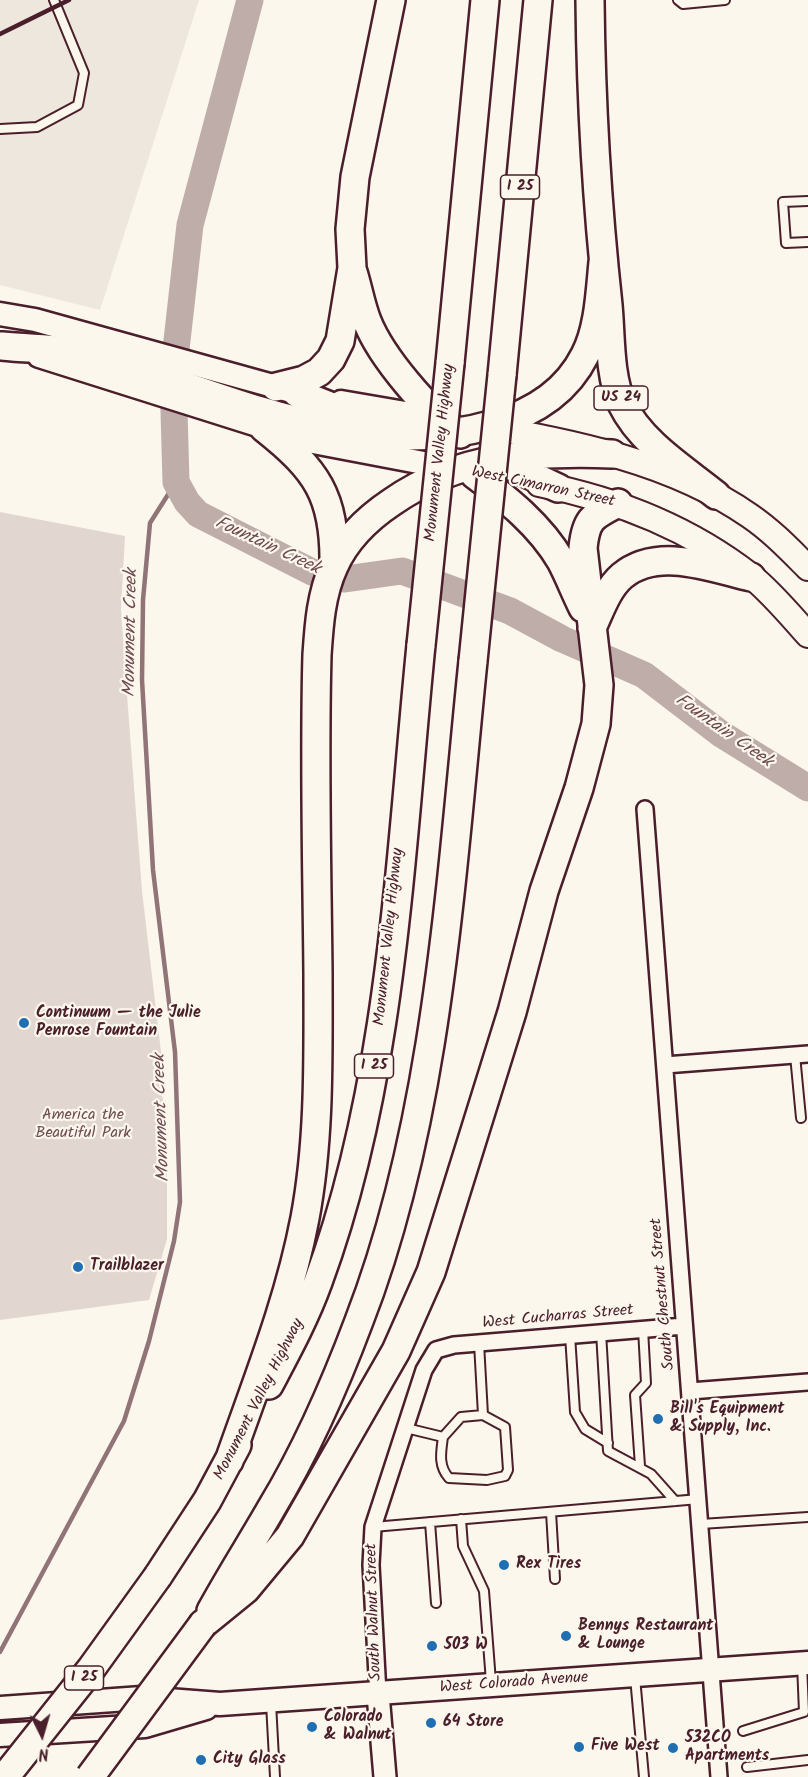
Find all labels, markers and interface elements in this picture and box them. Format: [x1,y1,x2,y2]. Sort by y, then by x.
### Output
road number: I 25 [500,175,540,199]
street label: Monument Valley Highway [422,363,460,543]
road number: US 24 [594,386,648,410]
street label: West Cimarron Street [470,463,616,513]
water label: Fountain Creek [211,513,323,581]
water label: Monument Creek [120,569,144,697]
water label: Fountain Creek [670,691,776,773]
street label: Monument Valley Highway [371,847,409,1027]
place label: Continuum — the Julie Penrose Fountain [36,1004,201,1042]
marker: Continuum — the Julie Penrose Fountain [17,1016,31,1030]
water label: Monument Creek [150,1054,176,1182]
road number: I 25 [354,1054,394,1078]
park label: America the Beautiful Park [35,1106,131,1144]
street label: South Chestnut Street [648,1217,680,1371]
place label: Trailblazer [90,1257,164,1277]
marker: Trailblazer [71,1260,85,1274]
street label: West Cucharras Street [482,1302,634,1334]
street label: Monument Valley Highway [211,1316,309,1484]
place label: Bill's Equipment & Supply, Inc. [670,1400,784,1438]
marker: Bill's Equipment & Supply, Inc. [651,1412,665,1426]
street label: South Walnut Street [363,1543,387,1681]
place label: Rex Tires [516,1555,581,1575]
marker: Rex Tires [497,1558,511,1572]
place label: Bennys Restaurant & Lounge [578,1617,714,1655]
marker: Bennys Restaurant & Lounge [559,1629,573,1643]
place label: 503 W [444,1636,488,1656]
marker: 503 W [425,1639,439,1653]
road number: I 25 [64,1666,104,1690]
street label: West Colorado Avenue [439,1669,589,1699]
north arrow [12,1705,72,1765]
place label: Colorado & Walnut [324,1708,392,1746]
place label: 64 Store [443,1713,503,1733]
marker: 64 Store [424,1716,438,1730]
marker: Colorado & Walnut [305,1720,319,1734]
place label: 532CO Apartments [685,1729,769,1767]
place label: Five West [591,1737,660,1757]
marker: Five West [572,1740,586,1754]
text: N [37,1741,50,1766]
marker: 532CO Apartments [666,1741,680,1755]
place label: City Glass [213,1750,286,1770]
marker: City Glass [194,1753,208,1767]

